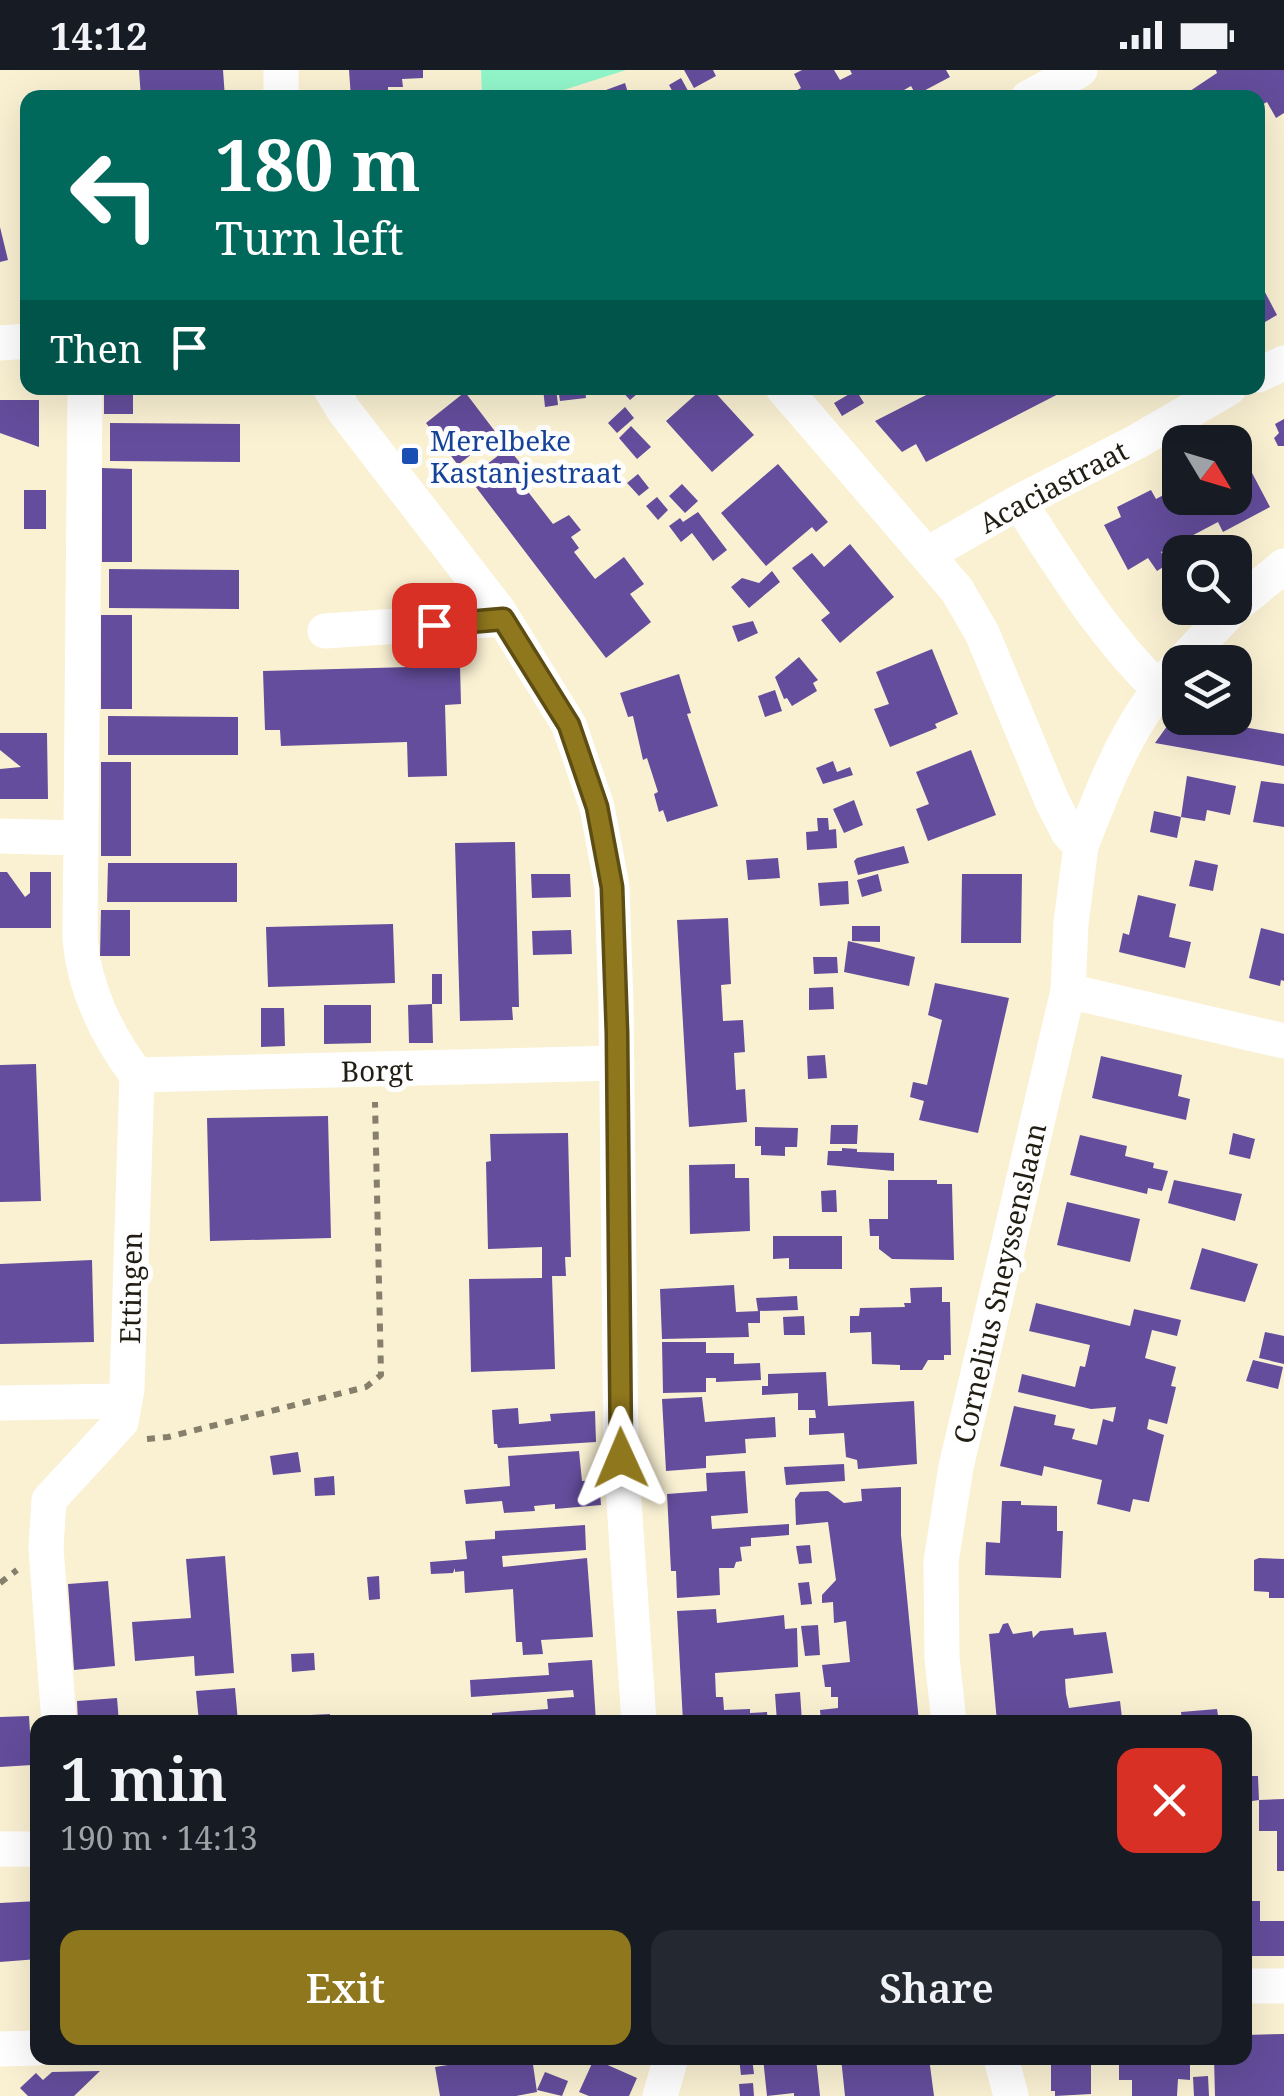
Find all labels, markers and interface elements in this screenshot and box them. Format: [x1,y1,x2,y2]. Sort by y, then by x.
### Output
text: 14:12 [50,9,147,61]
text: 180 m [215,116,421,212]
icon: left [50,130,180,260]
text: Turn left [215,207,404,268]
icon: arrive [162,320,217,375]
text: Then [50,322,142,374]
place label: Merelbeke Kastanjestraat [430,421,622,491]
north arrow [1162,425,1252,515]
map controls [1162,425,1252,735]
street label: Acaciastraat [972,431,1134,541]
marker: Merelbeke Kastanjestraat [399,445,421,467]
button: search [1162,535,1252,625]
pin [392,583,477,668]
icon: arrive [407,598,462,653]
button: layers [1162,645,1252,735]
street label: Borgt [340,1050,414,1090]
street label: Cornelius Sneyssenslaan [944,1119,1054,1447]
street label: Ettingen [110,1232,150,1344]
position arrow [569,1406,673,1510]
text: 1 min [60,1737,228,1819]
button: close [1117,1748,1222,1853]
text: 190 m · 14:13 [60,1816,258,1859]
button: Exit [60,1930,631,2045]
button: Share [651,1930,1222,2045]

